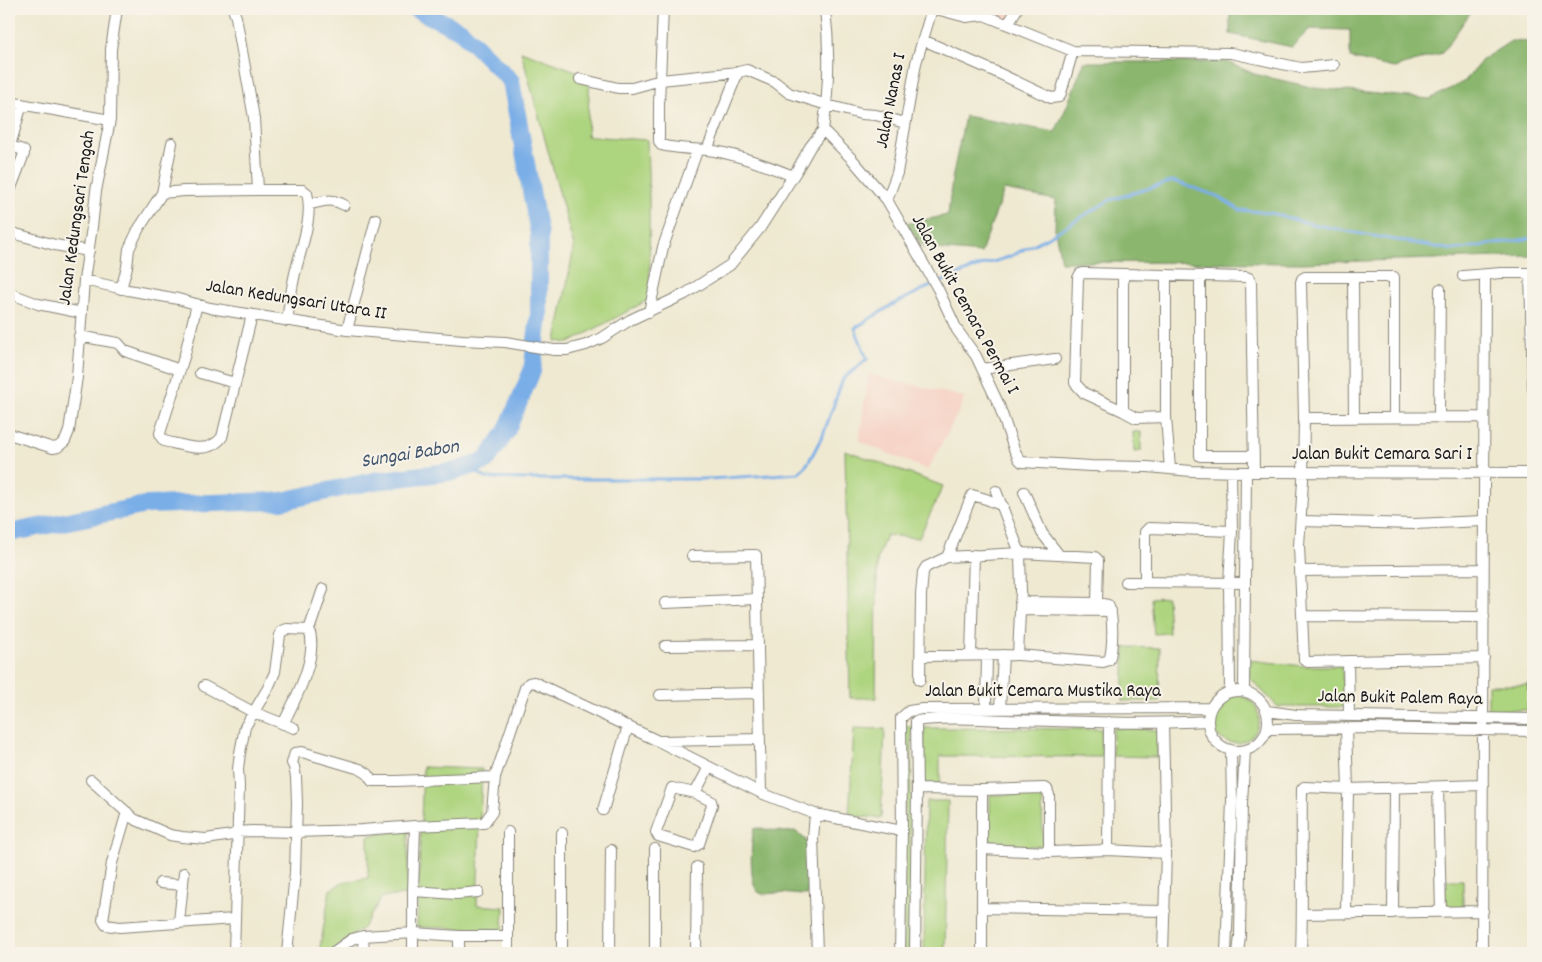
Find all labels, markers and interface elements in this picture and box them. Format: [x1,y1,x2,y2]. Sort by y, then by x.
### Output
street label: Jalan Nanas I [870,51,914,151]
street label: Jalan Kedungsari Tengah [52,129,104,307]
street label: Jalan Bukit Cemara Permai I [903,210,1025,400]
street label: Jalan Kedungsari Utara II [204,273,388,329]
water label: Sungai Babon [359,433,462,477]
street label: Jalan Bukit Cemara Sari I [1292,442,1472,469]
street label: Jalan Bukit Cemara Mustika Raya [925,679,1162,706]
street label: Jalan Bukit Palem Raya [1317,684,1484,714]

